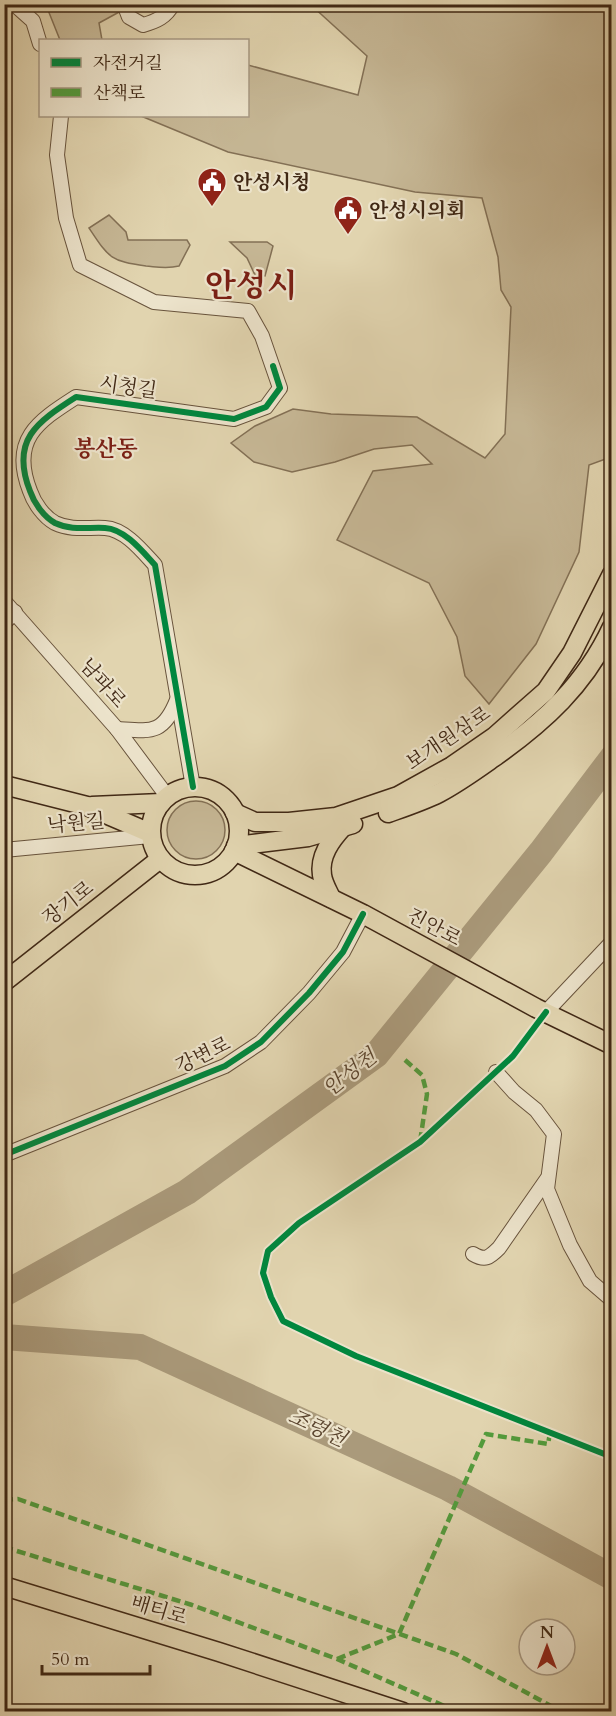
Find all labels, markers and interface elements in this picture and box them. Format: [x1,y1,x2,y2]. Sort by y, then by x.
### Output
legend [39,39,249,117]
text: 자전거길 [93,51,163,76]
text: 산책로 [93,81,145,106]
public building icon: 안성시청 [196,166,228,208]
place label: 안성시청 [233,169,310,196]
public building icon: 안성시의회 [332,194,364,236]
place label: 안성시의회 [369,197,466,224]
district label: 안성시 [205,264,297,308]
street label: 시청길 [97,370,159,404]
district label: 봉산동 [74,434,138,464]
street label: 남파로 [74,652,132,714]
street label: 보개원삼로 [400,700,496,776]
street label: 낙원길 [46,807,106,839]
street label: 장기로 [37,875,99,931]
street label: 진안로 [402,901,466,953]
street label: 강변로 [171,1030,235,1080]
water label: 안성천 [317,1042,384,1103]
water label: 조령천 [283,1402,352,1455]
street label: 배티로 [127,1589,191,1631]
north arrow [517,1617,577,1677]
text: N [540,1622,554,1644]
scale bar [42,1638,150,1676]
text: 50 m [51,1647,90,1672]

